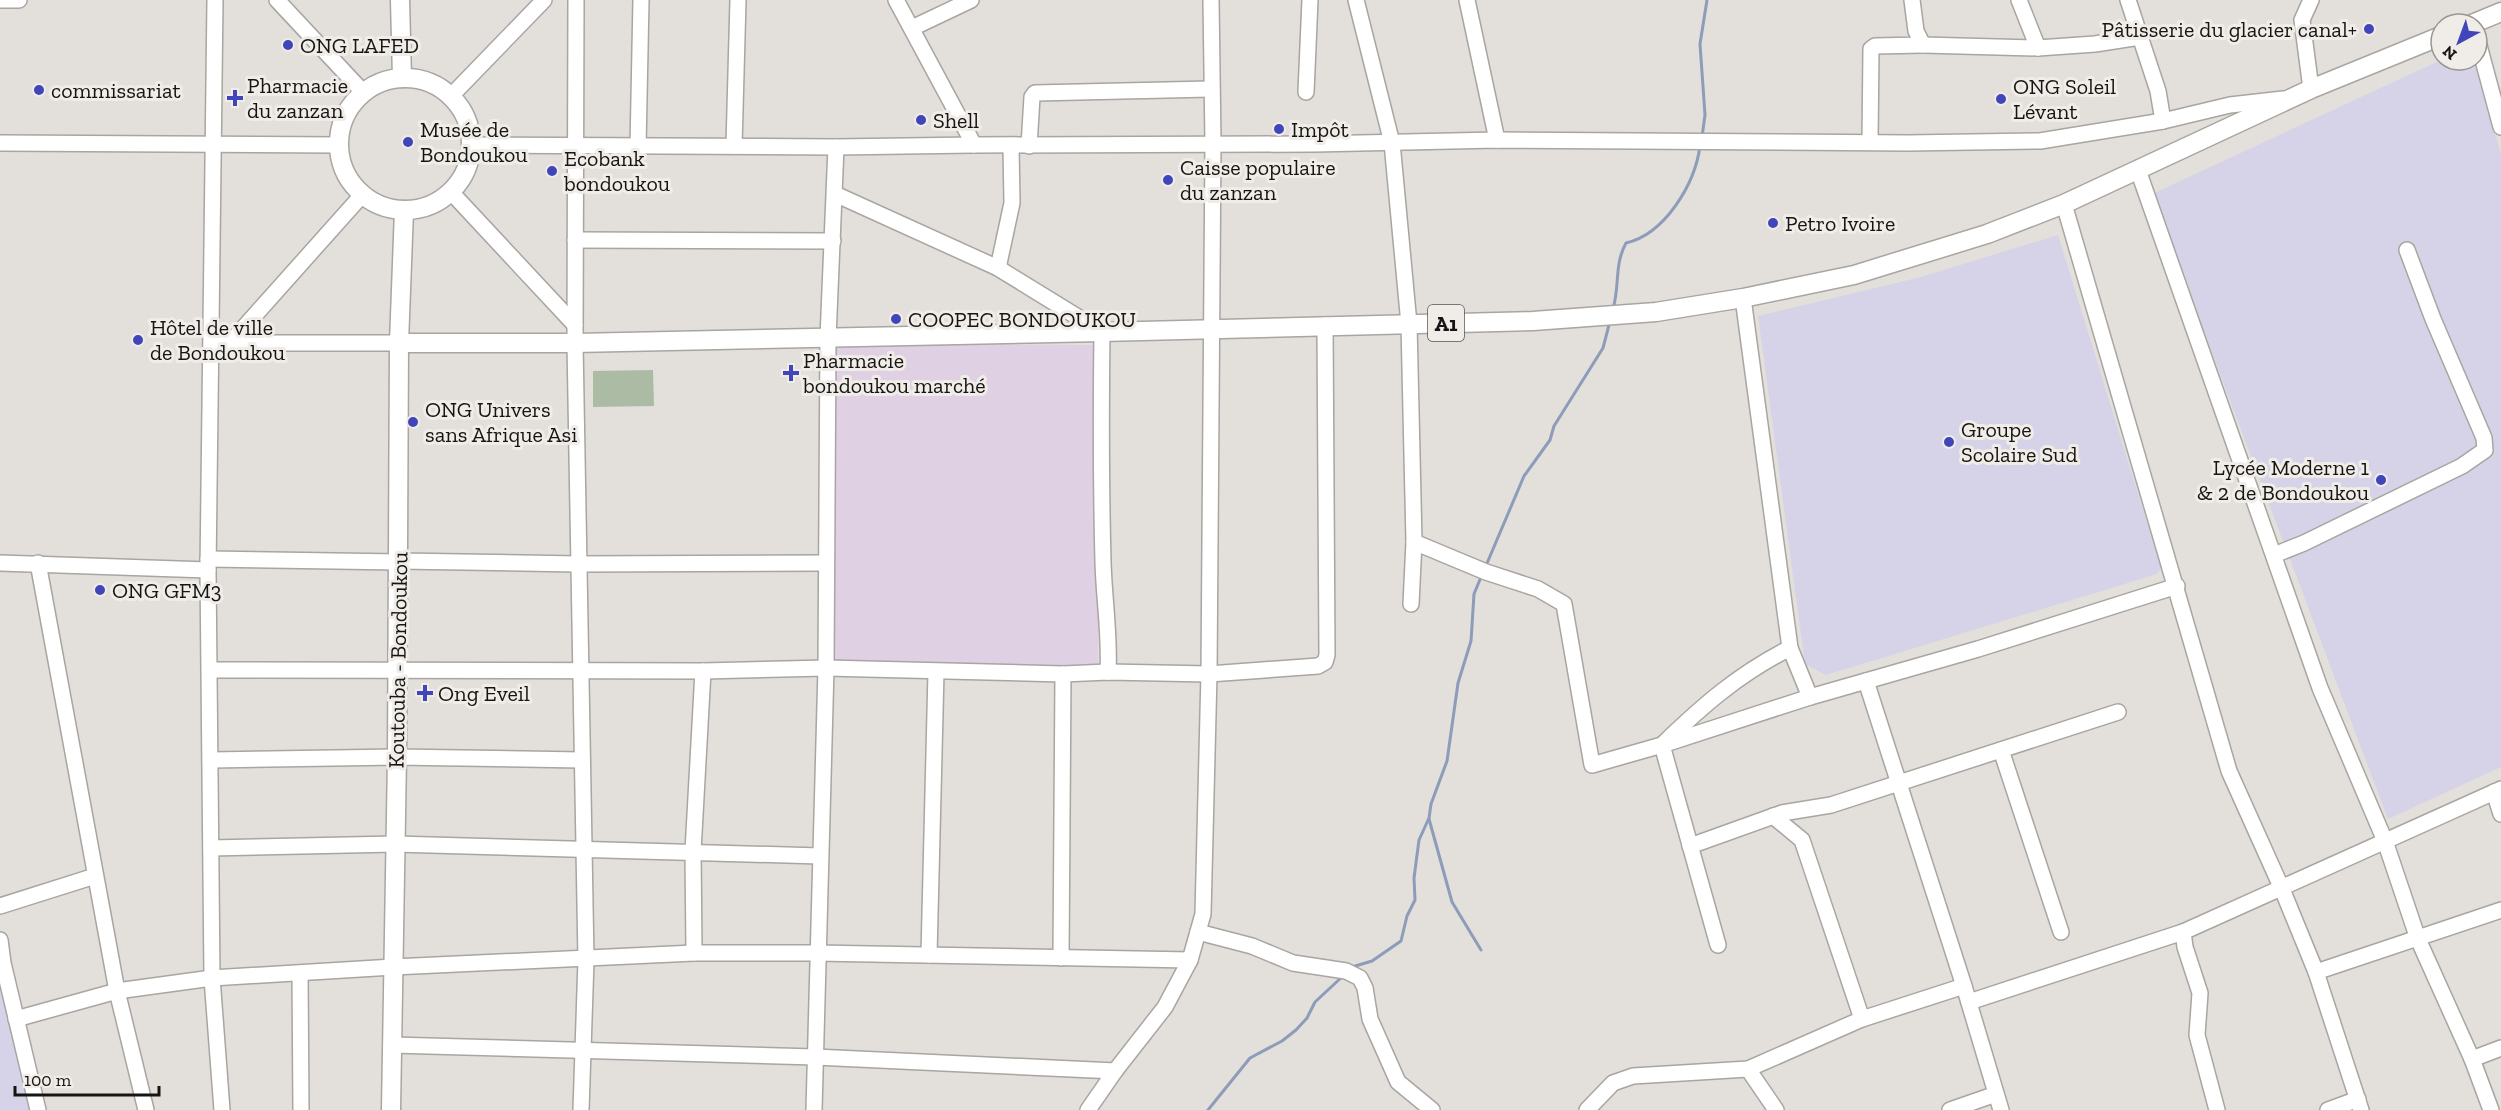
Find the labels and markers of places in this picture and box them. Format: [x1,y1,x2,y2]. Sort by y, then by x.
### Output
place label: Pâtisserie du glacier canal+ [2102,16,2357,43]
marker: Pâtisserie du glacier canal+ [2362,22,2376,36]
place label: ONG LAFED [300,32,419,59]
marker: ONG LAFED [281,38,295,52]
place label: Pharmacie du zanzan [247,72,348,124]
place label: ONG Soleil Lévant [2013,73,2116,125]
place label: commissariat [51,77,182,104]
marker: commissariat [32,83,46,97]
marker: Pharmacie du zanzan [228,91,242,105]
marker: ONG Soleil Lévant [1994,92,2008,106]
place label: Shell [933,107,979,134]
marker: Shell [914,113,928,127]
place label: Musée de Bondoukou [420,116,528,168]
place label: Impôt [1291,116,1349,143]
marker: Impôt [1272,122,1286,136]
marker: Musée de Bondoukou [401,135,415,149]
place label: Ecobank bondoukou [563,145,671,197]
place label: Caisse populaire du zanzan [1180,154,1336,206]
marker: Ecobank bondoukou [545,164,559,178]
marker: Caisse populaire du zanzan [1161,173,1175,187]
place label: Petro Ivoire [1785,210,1895,237]
marker: Petro Ivoire [1766,216,1780,230]
place label: COOPEC BONDOUKOU [908,306,1136,333]
marker: COOPEC BONDOUKOU [889,312,903,326]
place label: Hôtel de ville de Bondoukou [150,314,286,366]
marker: Hôtel de ville de Bondoukou [131,333,145,347]
place label: Pharmacie bondoukou marché [802,347,986,399]
marker: Pharmacie bondoukou marché [784,366,798,380]
place label: ONG Univers sans Afrique Asi [425,396,577,448]
marker: ONG Univers sans Afrique Asi [406,415,420,429]
place label: Groupe Scolaire Sud [1961,416,2078,468]
marker: Groupe Scolaire Sud [1942,435,1956,449]
place label: Lycée Moderne 1 & 2 de Bondoukou [2197,454,2370,506]
marker: Lycée Moderne 1 & 2 de Bondoukou [2374,473,2388,487]
place label: ONG GFM3 [112,577,222,604]
marker: ONG GFM3 [93,583,107,597]
place label: Ong Eveil [438,680,530,707]
marker: Ong Eveil [416,684,434,702]

